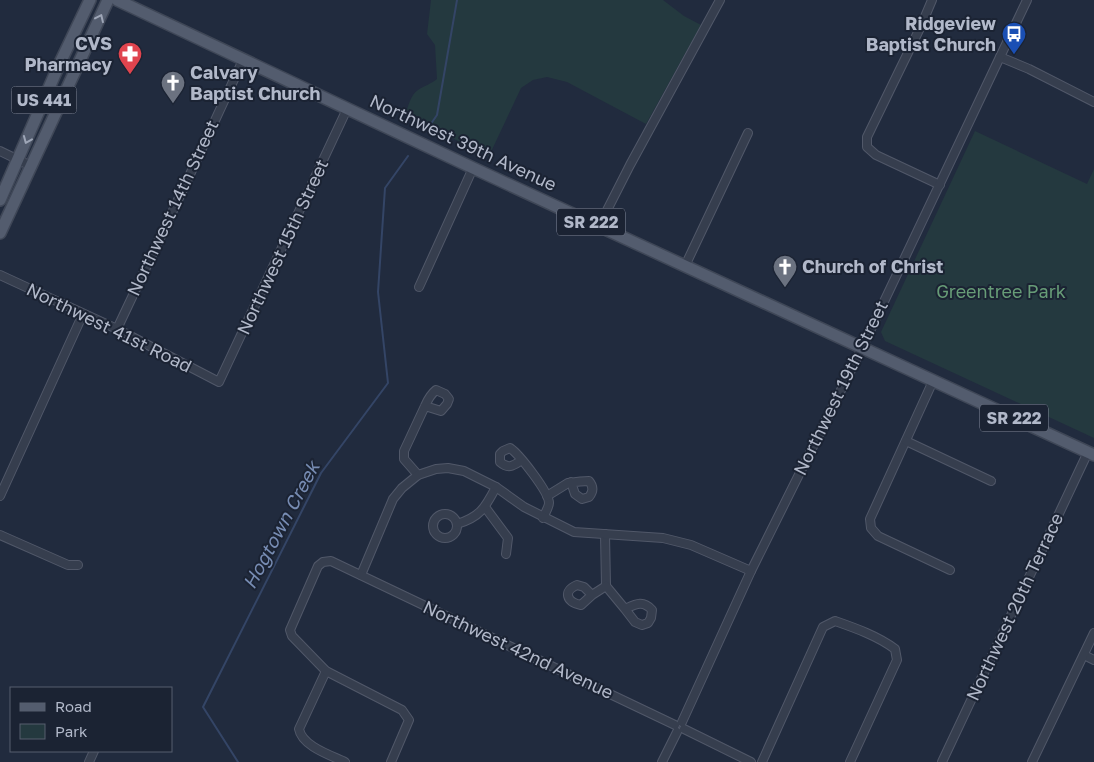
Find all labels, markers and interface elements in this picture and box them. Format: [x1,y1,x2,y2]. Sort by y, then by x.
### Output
place label: Ridgeview Baptist Church [866,12,996,55]
one-way arrow [93,14,104,23]
bus stop icon: Ridgeview Baptist Church [1001,21,1027,55]
place label: CVS Pharmacy [25,32,112,75]
pharmacy icon: CVS Pharmacy [117,41,143,75]
place label: Calvary Baptist Church [190,61,320,104]
church icon: Calvary Baptist Church [160,70,186,104]
road number: US 441 [12,86,76,114]
street label: Northwest 39th Avenue [366,89,560,195]
street label: Northwest 14th Street [122,116,223,299]
one-way arrow [23,135,34,144]
street label: Northwest 15th Street [232,155,332,338]
road number: SR 222 [557,208,625,236]
church icon: Church of Christ [772,254,798,288]
place label: Church of Christ [802,255,943,277]
street label: Northwest 41st Road [23,278,196,377]
park label: Greentree Park [936,280,1066,302]
street label: Northwest 19th Street [788,297,892,479]
road number: SR 222 [980,404,1048,432]
water label: Hogtown Creek [237,455,325,592]
street label: Northwest 20th Terrace [961,509,1067,704]
street label: Northwest 42nd Avenue [420,595,617,703]
legend [10,687,172,752]
text: Road [55,697,92,715]
text: Park [55,722,88,740]

